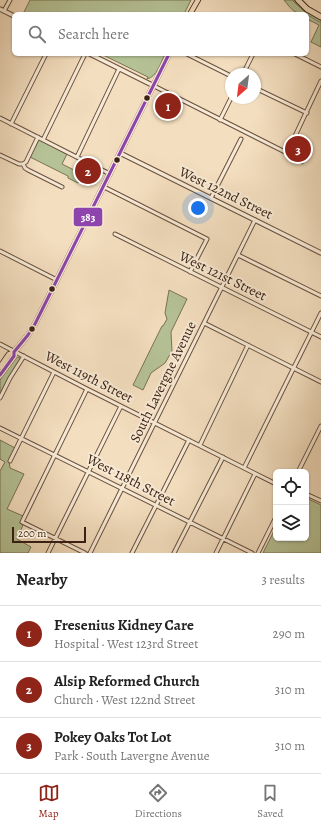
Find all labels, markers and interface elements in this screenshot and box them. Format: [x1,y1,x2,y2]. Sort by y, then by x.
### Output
search box [12,12,309,56]
icon: search [26,23,48,45]
text: Search here [58,24,129,44]
north arrow [225,68,261,104]
pin: 1 [155,91,181,121]
unlabelled marker [142,93,152,103]
pin: 3 [285,134,311,164]
unlabelled marker [112,155,122,165]
pin: 2 [75,156,101,186]
street label: West 122nd Street [175,162,276,224]
your location [188,198,208,218]
line badge: 383 [73,207,103,227]
text: 383 [81,210,96,225]
street label: West 121st Street [175,246,270,306]
unlabelled marker [47,284,57,294]
street label: South Lavergne Avenue [125,318,201,446]
unlabelled marker [27,324,37,334]
street label: West 119th Street [41,346,137,408]
street label: West 118th Street [83,449,179,511]
map controls [273,469,309,541]
button: locate [273,469,309,505]
button: layers [273,505,309,541]
scale bar [12,525,86,544]
text: 200 m [18,526,46,541]
text: Nearby [16,568,67,591]
text: 3 results [261,571,305,588]
text: Fresenius Kidney Care [54,615,194,635]
text: 1 [27,625,31,642]
text: 290 m [273,625,305,642]
text: Hospital · West 123rd Street [54,635,198,652]
text: Alsip Reformed Church [54,671,200,691]
text: 2 [26,681,32,698]
text: 310 m [275,681,305,698]
text: Church · West 122nd Street [54,691,196,708]
text: Pokey Oaks Tot Lot [54,727,171,747]
text: 3 [26,737,32,754]
text: 310 m [275,737,305,754]
text: Park · South Lavergne Avenue [54,747,210,764]
tab: Map [38,782,60,821]
tab: Directions [135,782,182,821]
tab: Saved [257,782,283,821]

